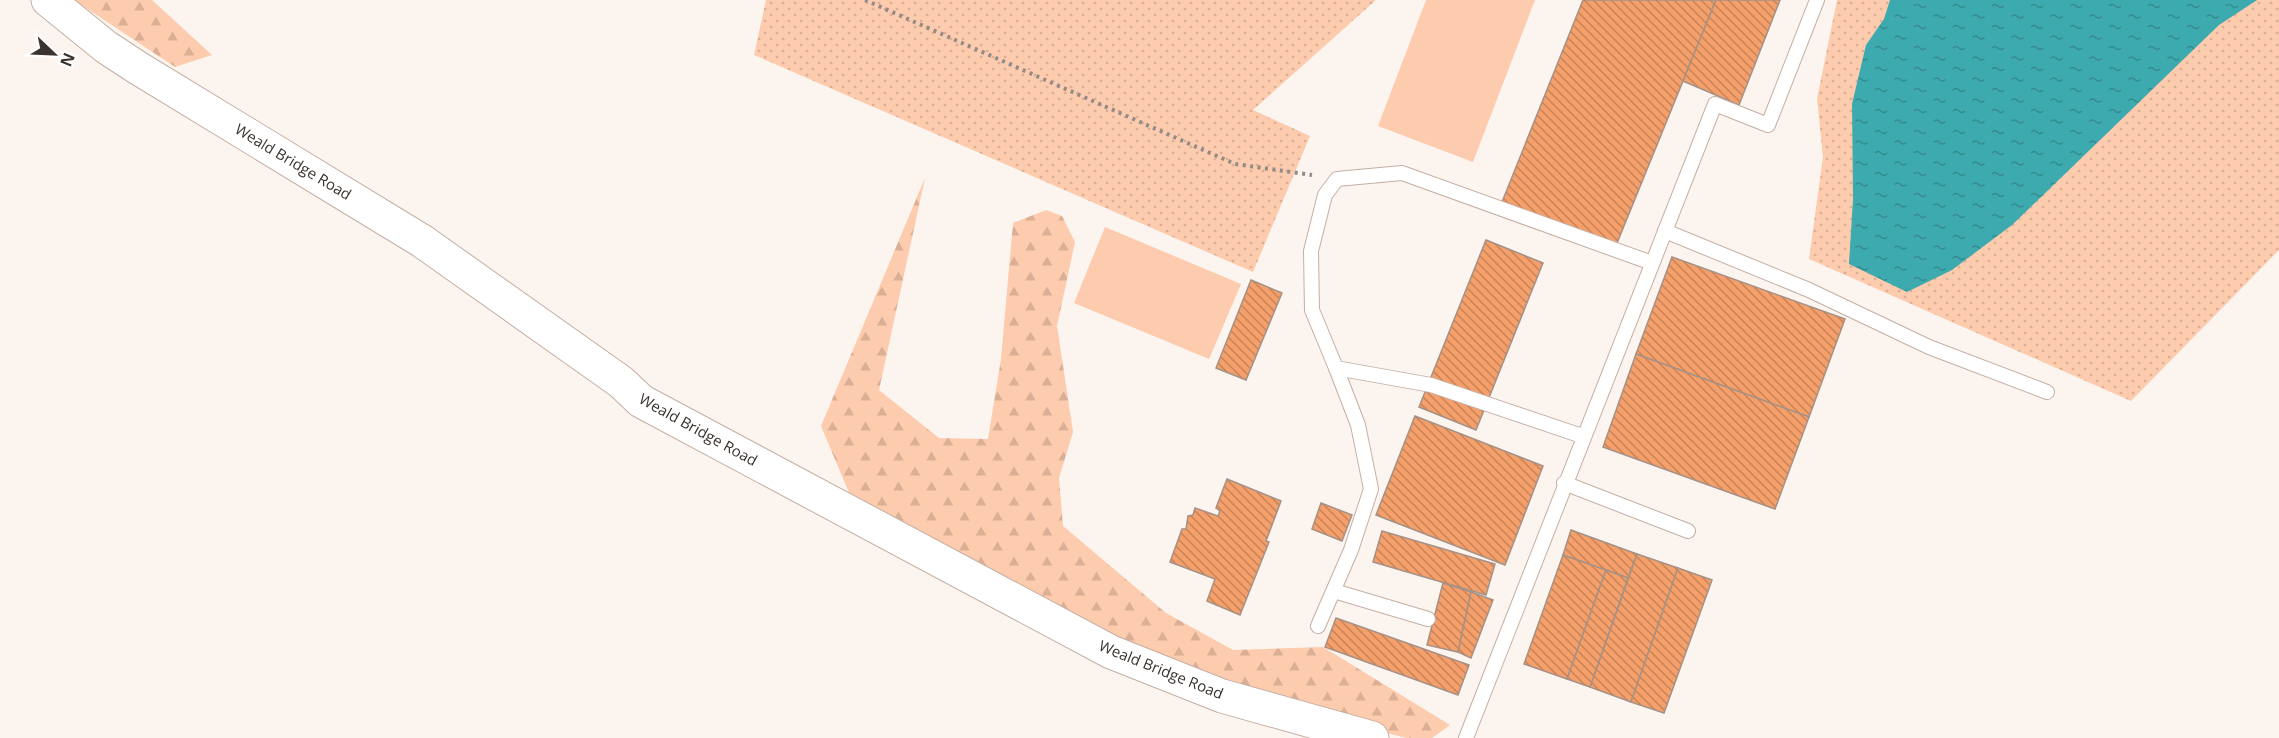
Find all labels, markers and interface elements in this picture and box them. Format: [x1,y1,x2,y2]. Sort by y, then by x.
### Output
north arrow [24,24,84,84]
text: N [55,50,80,70]
street label: Weald Bridge Road [232,118,355,204]
street label: Weald Bridge Road [636,388,761,470]
street label: Weald Bridge Road [1096,635,1227,703]

